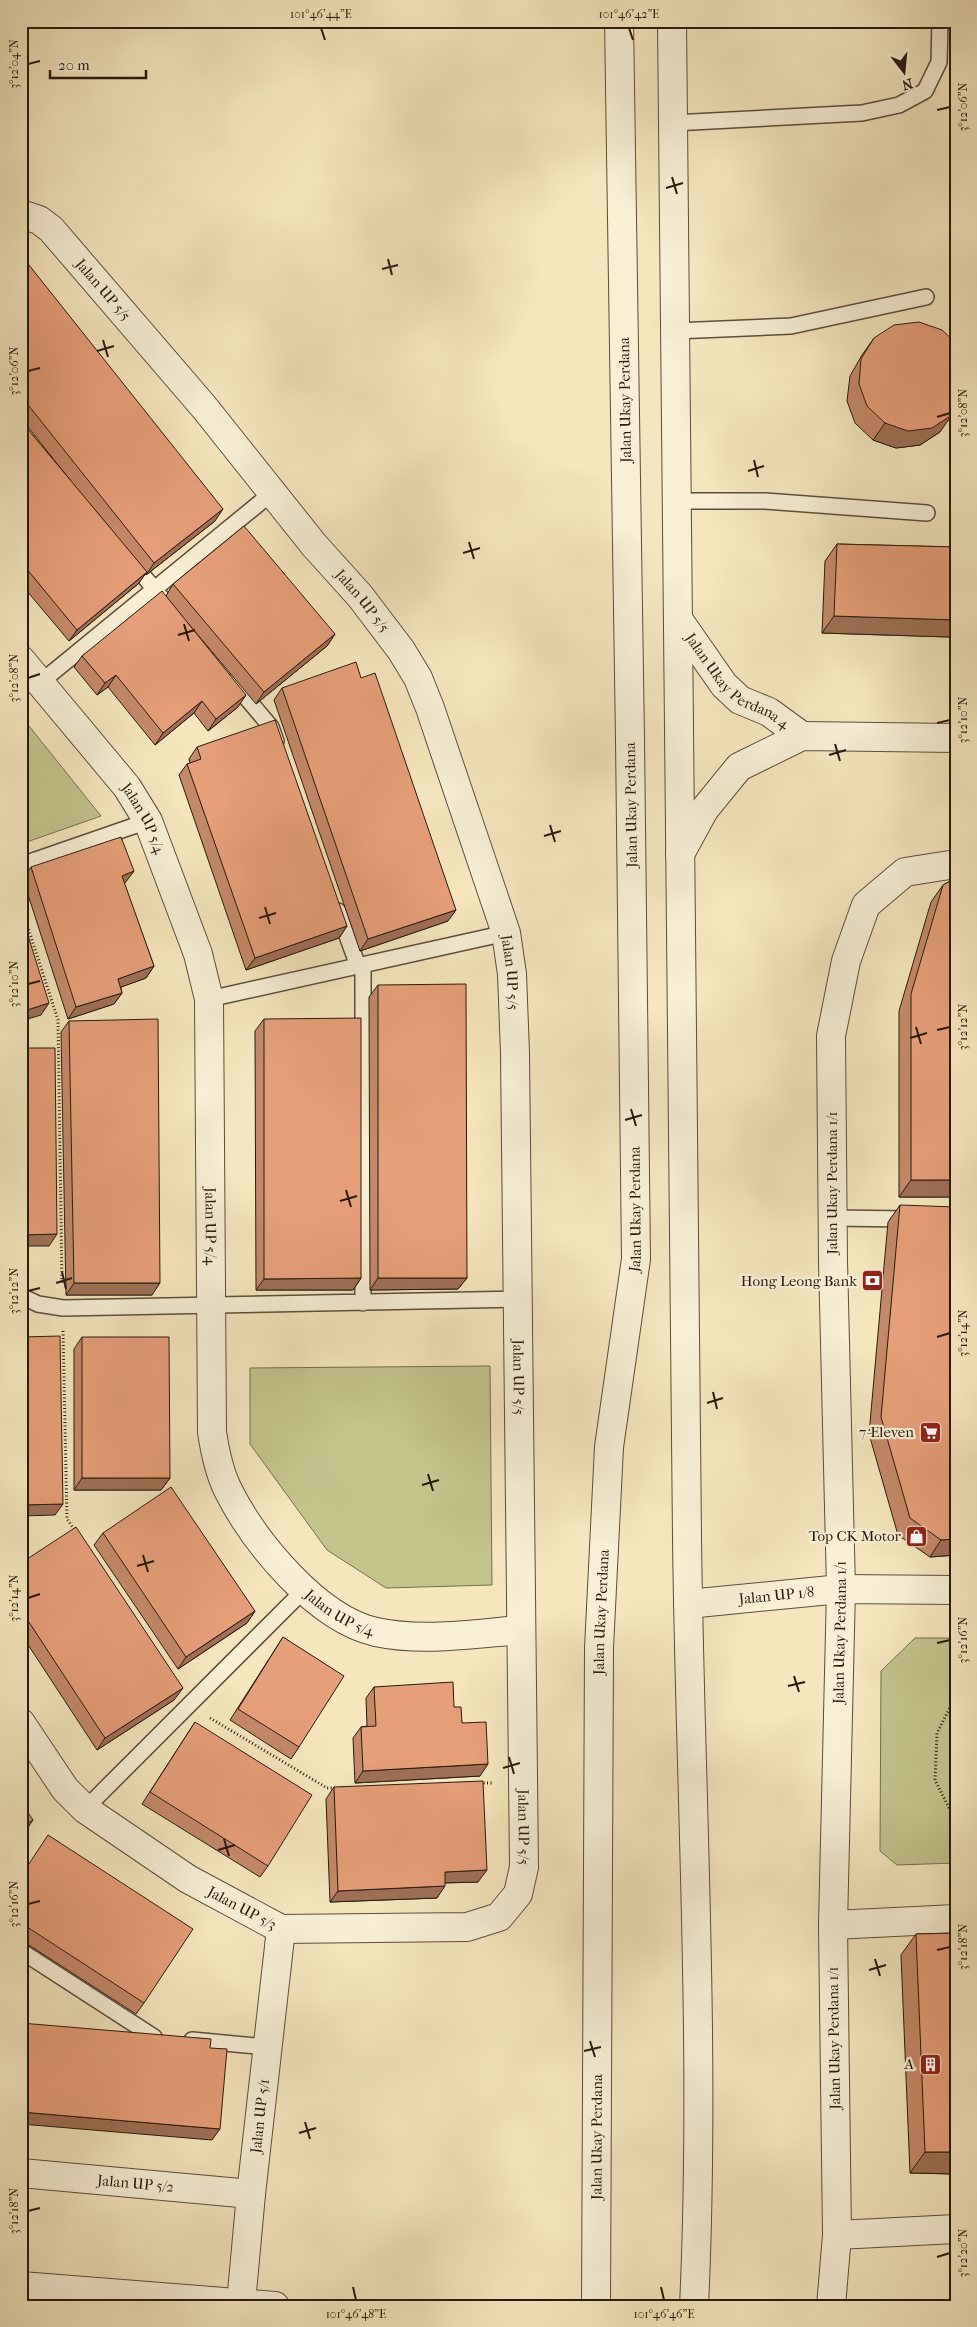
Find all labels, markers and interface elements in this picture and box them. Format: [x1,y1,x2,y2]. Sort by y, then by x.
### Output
text: 101°46'44"E [290,7,352,21]
text: 101°46'42"E [599,7,659,21]
text: 3°12'04"N [7,39,21,89]
scale bar [50,48,146,80]
north arrow [880,48,930,98]
text: 20 m [58,56,90,74]
text: N [900,74,915,94]
text: 3°12'06"N [956,82,970,132]
street label: Jalan UP 5/5 [71,254,135,324]
street label: Jalan Ukay Perdana [615,336,635,464]
text: 3°12'06"N [7,346,21,396]
text: 3°12'08"N [956,389,970,437]
street label: Jalan UP 5/5 [331,565,393,636]
street label: Jalan Ukay Perdana 4 [681,629,794,734]
text: 3°12'08"N [7,654,21,702]
text: 3°12'10"N [956,697,970,743]
street label: Jalan Ukay Perdana [621,741,641,869]
street label: Jalan UP 5/4 [117,778,169,858]
street label: Jalan UP 5/5 [497,933,522,1011]
text: 3°12'10"N [7,961,21,1007]
text: 3°12'12"N [956,1004,970,1050]
street label: Jalan Ukay Perdana 1/1 [823,1111,841,1256]
street label: Jalan Ukay Perdana [625,1145,645,1274]
street label: Jalan UP 5/4 [201,1186,220,1266]
text: 3°12'12"N [7,1268,21,1314]
bank icon: Hong Leong Bank [861,1269,885,1293]
place label: Hong Leong Bank [741,1272,857,1290]
text: 3°12'14"N [956,1309,970,1357]
street label: Jalan UP 5/5 [509,1338,528,1415]
supermarket icon: 7-Eleven [918,1420,942,1444]
place label: 7-Eleven [859,1423,914,1441]
shop icon: Top CK Motor [905,1524,929,1548]
place label: Top CK Motor [809,1527,902,1545]
street label: Jalan Ukay Perdana [590,1548,613,1676]
street label: Jalan Ukay Perdana 1/1 [829,1561,850,1705]
text: 3°12'14"N [7,1574,21,1622]
street label: Jalan UP 1/8 [737,1583,815,1608]
street label: Jalan UP 5/4 [300,1585,377,1640]
text: 3°12'16"N [956,1617,970,1663]
street label: Jalan UP 5/5 [514,1788,533,1865]
text: 3°12'16"N [7,1881,21,1927]
street label: Jalan UP 5/3 [204,1882,280,1934]
text: 3°12'18"N [956,1924,970,1970]
street label: Jalan Ukay Perdana 1/1 [824,1966,844,2111]
building icon: A [918,2052,942,2076]
place label: A [903,2055,914,2073]
street label: Jalan Ukay Perdana [587,2073,606,2201]
street label: Jalan UP 5/1 [247,2078,273,2155]
street label: Jalan UP 5/2 [95,2171,175,2196]
text: 3°12'18"N [7,2188,21,2234]
text: 3°12'20"N [956,2229,970,2277]
text: 101°46'48"E [326,2307,386,2321]
text: 101°46'46"E [633,2307,695,2321]

